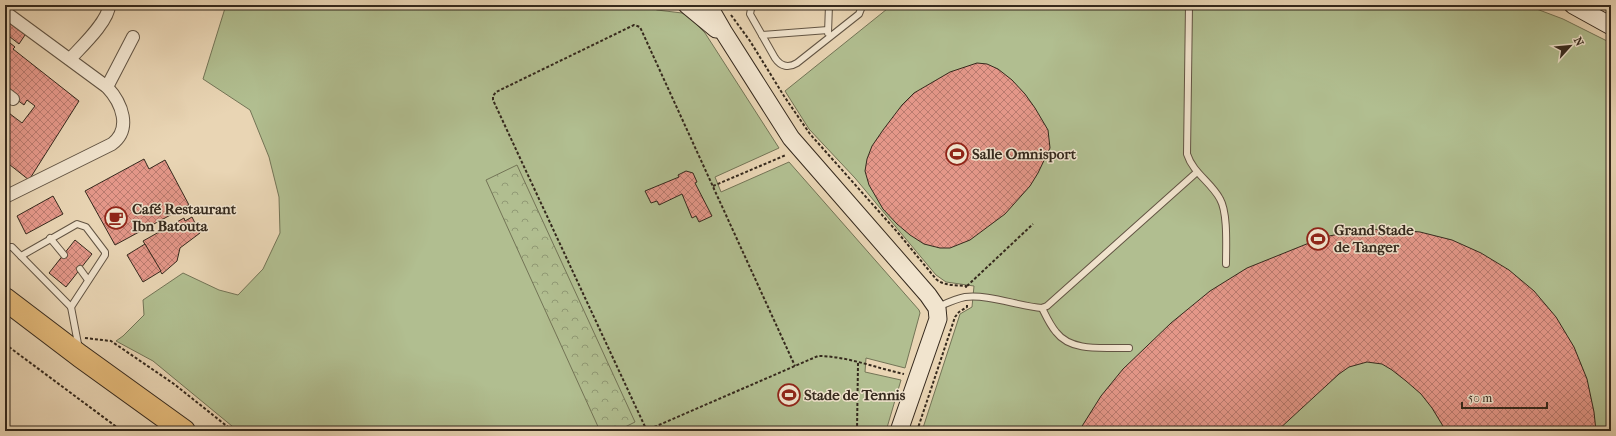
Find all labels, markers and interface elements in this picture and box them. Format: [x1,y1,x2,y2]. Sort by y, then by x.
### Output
north arrow [1550,26,1590,66]
text: N [1571,35,1586,49]
sports icon: Salle Omnisport [944,141,970,167]
place label: Salle Omnisport [972,145,1077,163]
place label: Café Restaurant Ibn Batouta [132,200,237,235]
cafe icon: Café Restaurant Ibn Batouta [103,205,129,231]
place label: Grand Stade de Tanger [1334,221,1414,256]
sports icon: Grand Stade de Tanger [1305,226,1331,252]
sports icon: Stade de Tennis [776,382,802,408]
scale bar [1462,384,1547,410]
place label: Stade de Tennis [804,386,906,404]
text: 50 m [1468,391,1492,405]

